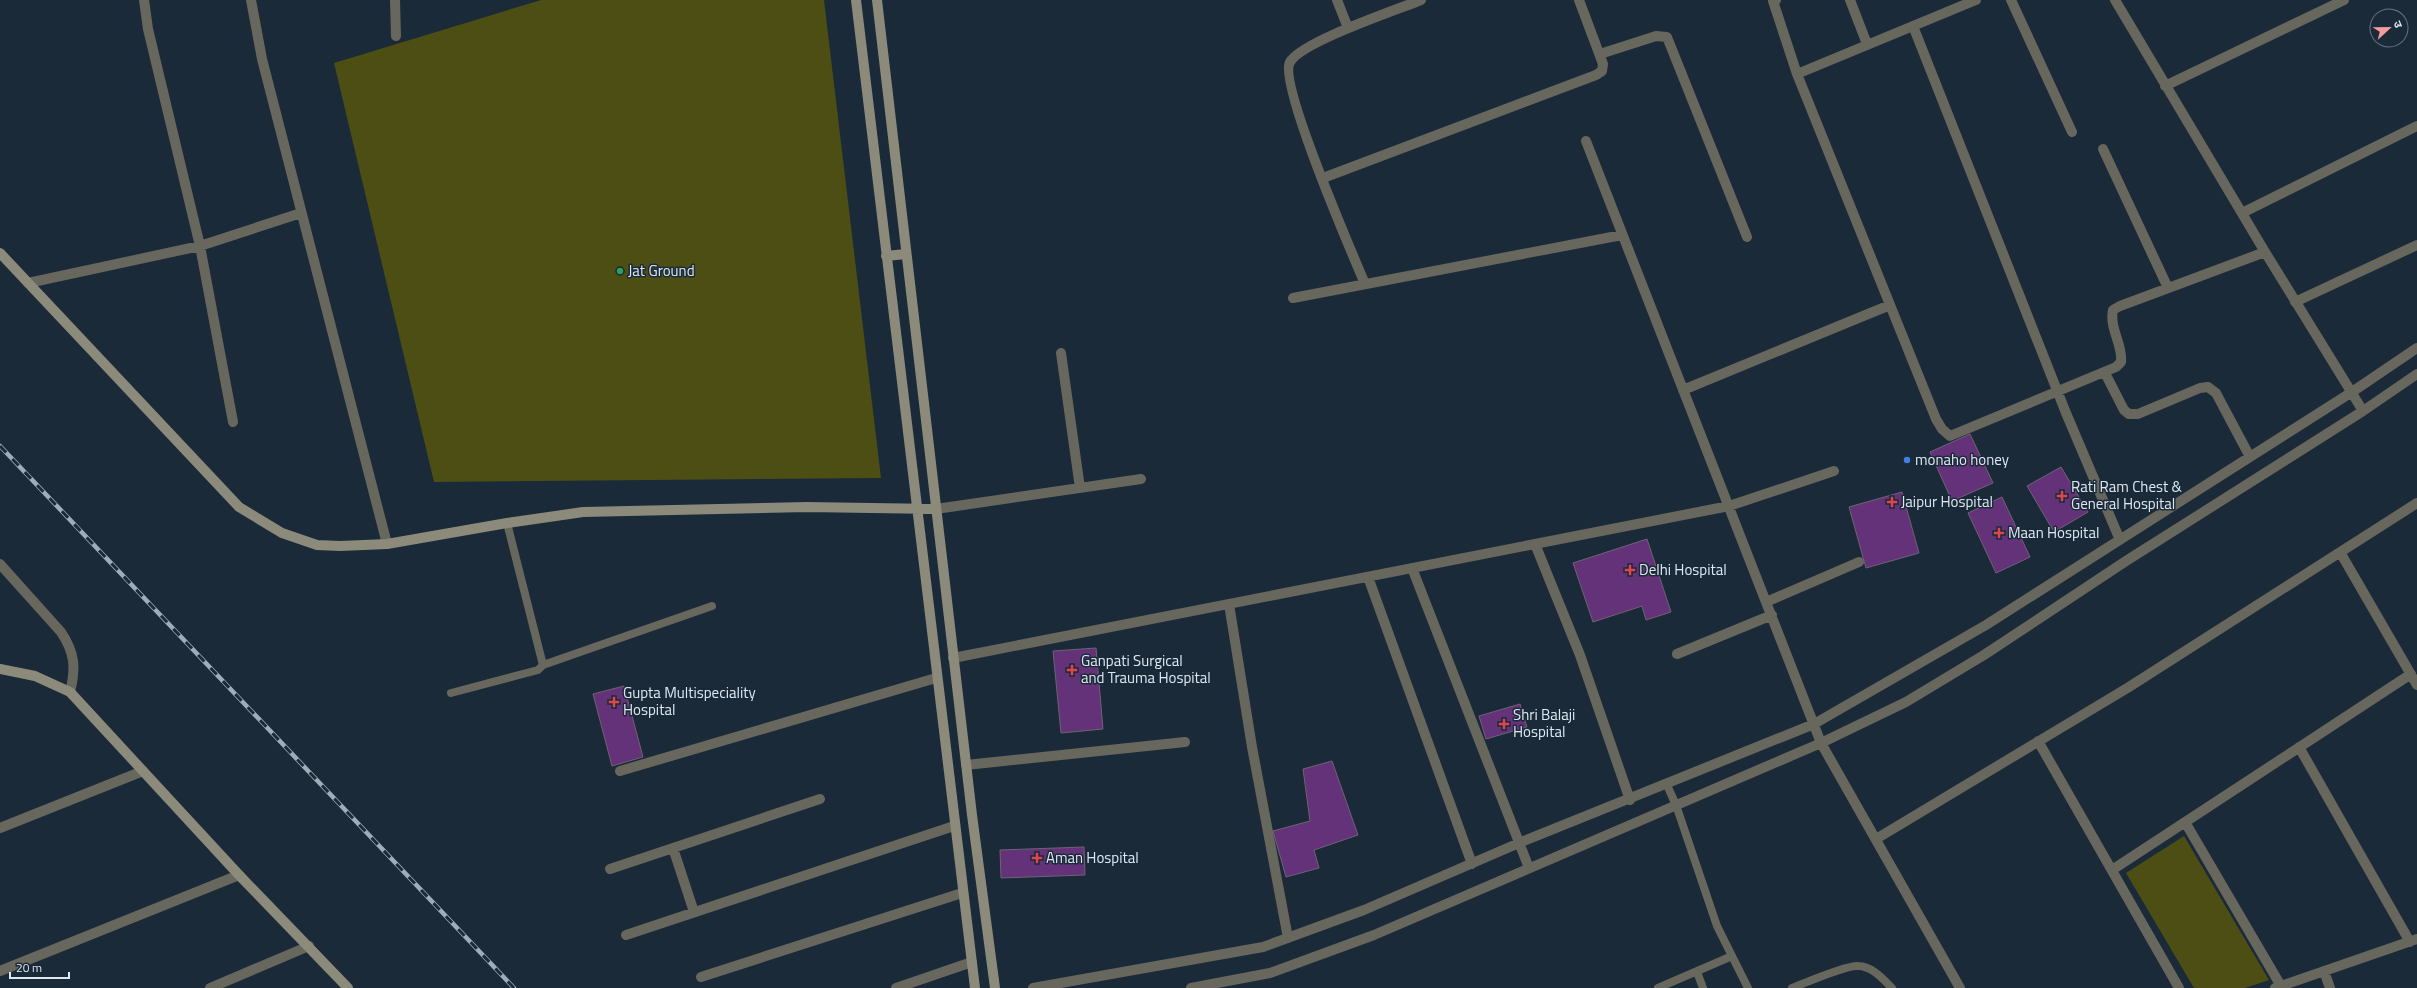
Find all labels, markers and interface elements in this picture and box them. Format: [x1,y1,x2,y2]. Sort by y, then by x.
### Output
north arrow [2369,8,2409,48]
text: उ [2390,18,2407,31]
place label: Jat Ground [628,259,695,282]
marker: Jat Ground [615,266,625,276]
place label: monaho honey [1915,448,2009,471]
marker: monaho honey [1902,455,1912,465]
place label: Rati Ram Chest & General Hospital [2071,475,2183,515]
place label: Jaipur Hospital [1901,490,1993,513]
marker: Rati Ram Chest & General Hospital [2056,490,2068,502]
marker: Jaipur Hospital [1886,496,1898,508]
place label: Maan Hospital [2008,521,2099,544]
marker: Maan Hospital [1993,527,2005,539]
place label: Delhi Hospital [1639,558,1727,581]
marker: Delhi Hospital [1624,564,1636,576]
place label: Ganpati Surgical and Trauma Hospital [1081,649,1211,689]
marker: Ganpati Surgical and Trauma Hospital [1066,664,1078,676]
place label: Gupta Multispeciality Hospital [623,681,756,721]
marker: Gupta Multispeciality Hospital [608,696,620,708]
place label: Shri Balaji Hospital [1513,703,1575,743]
marker: Shri Balaji Hospital [1498,718,1510,730]
place label: Aman Hospital [1046,846,1139,869]
marker: Aman Hospital [1031,852,1043,864]
scale bar [10,954,69,980]
text: 20 m [16,958,42,977]

